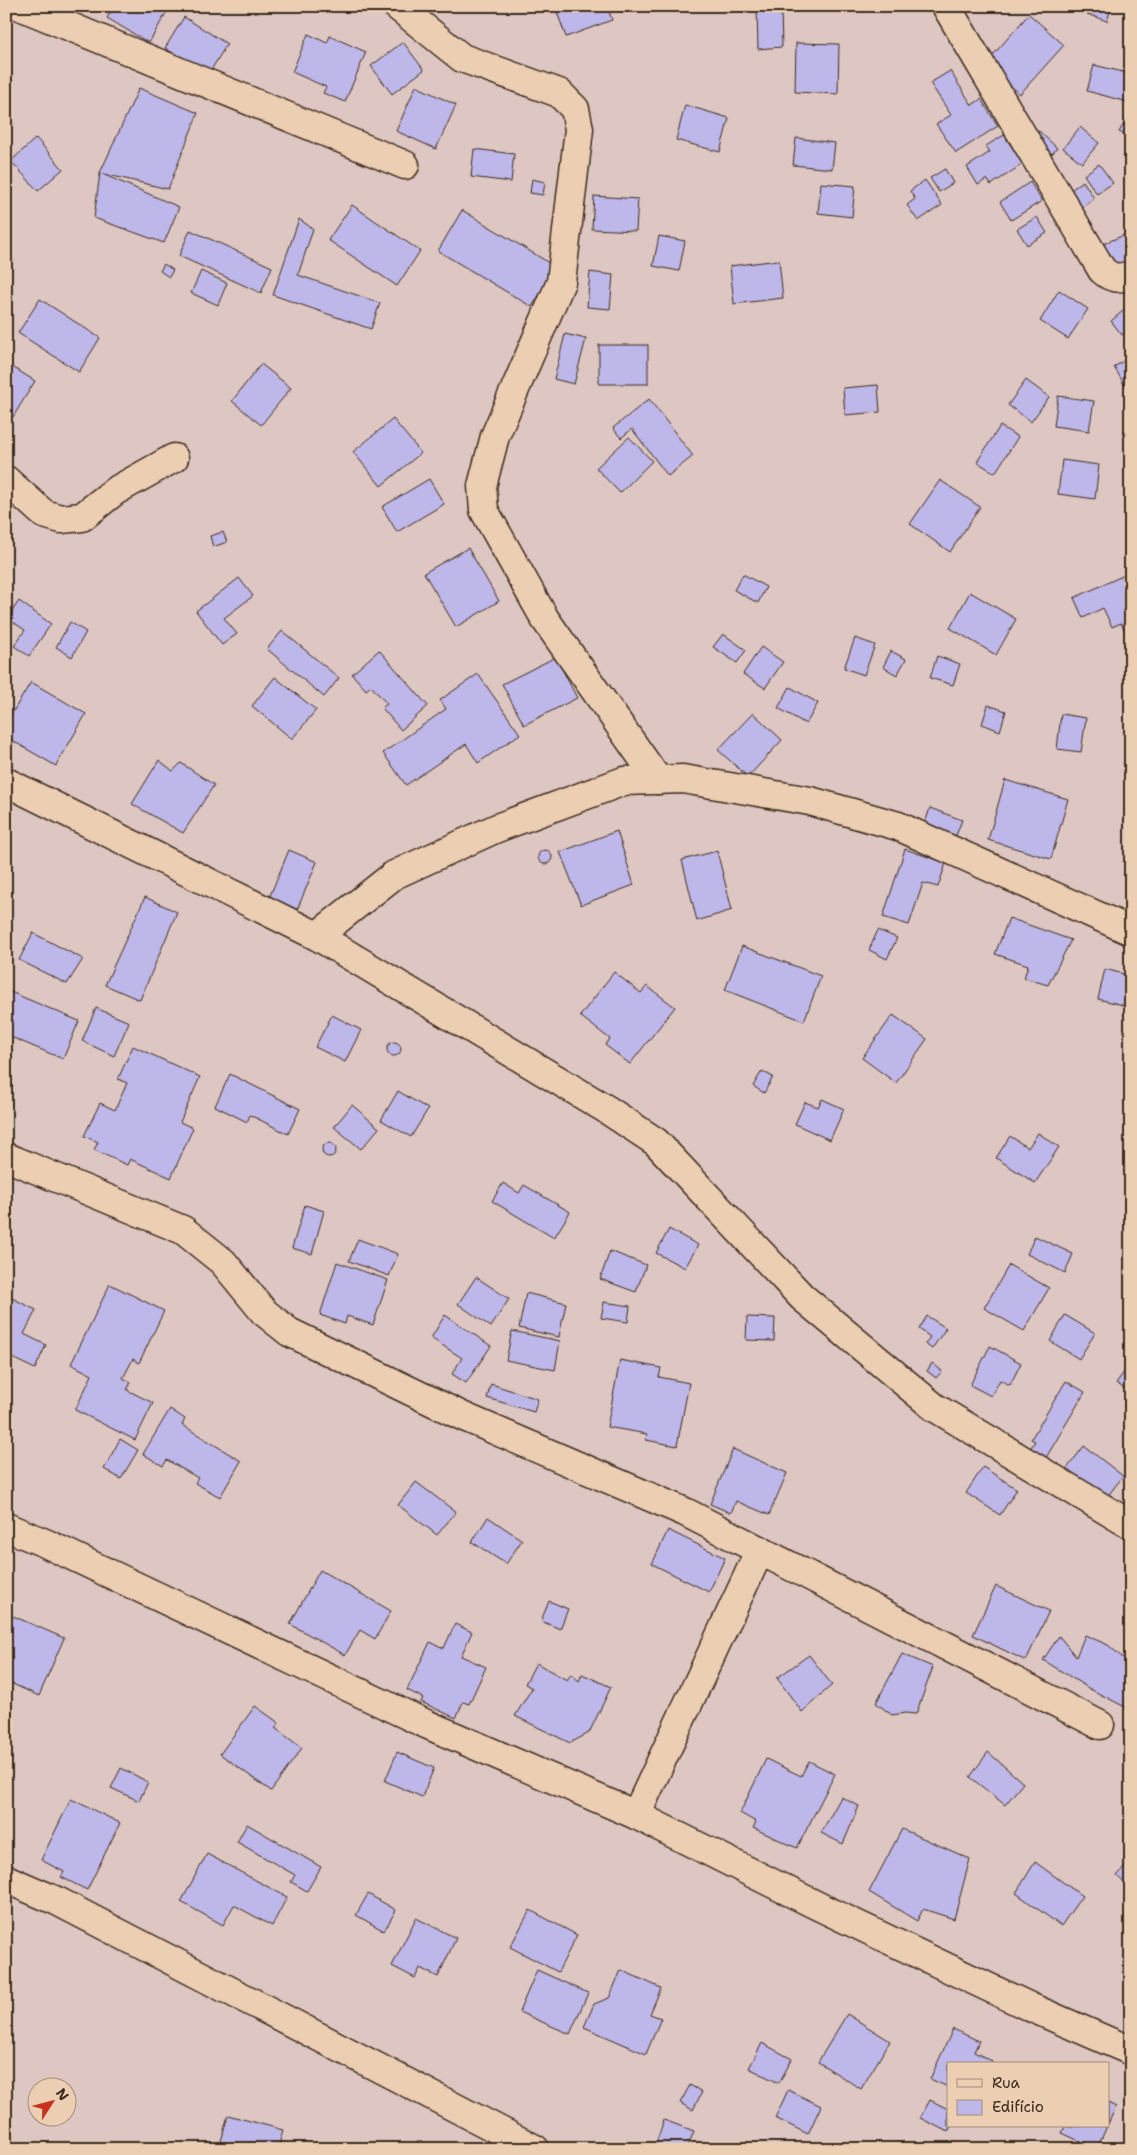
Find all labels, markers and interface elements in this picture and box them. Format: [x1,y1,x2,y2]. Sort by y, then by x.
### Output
legend [947,2062,1110,2128]
text: Rua [992,2073,1021,2093]
north arrow [28,2078,78,2128]
text: N [52,2085,73,2104]
text: Edifício [992,2097,1044,2117]

